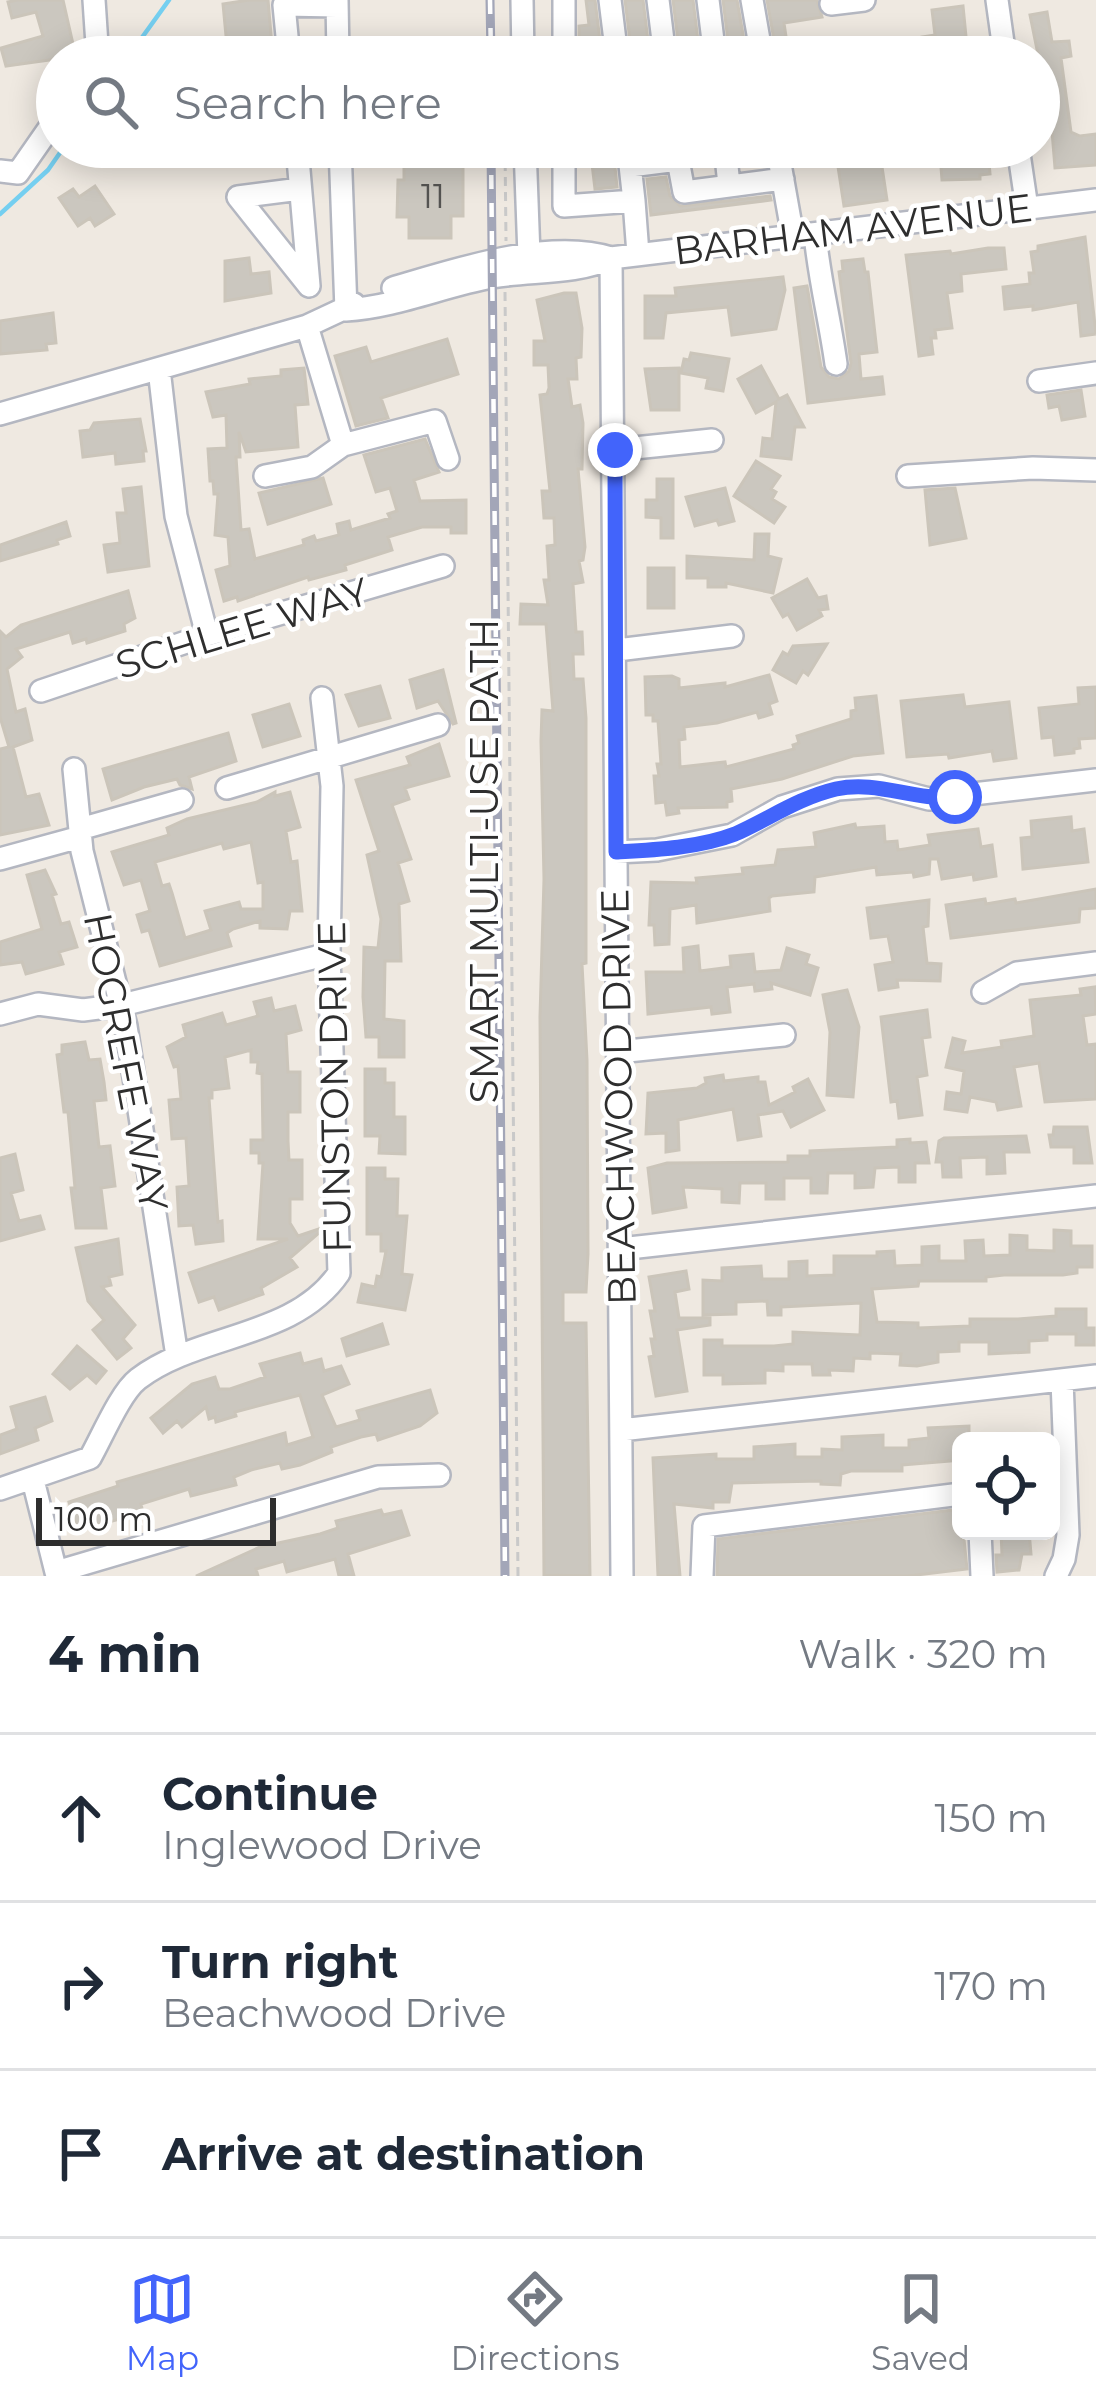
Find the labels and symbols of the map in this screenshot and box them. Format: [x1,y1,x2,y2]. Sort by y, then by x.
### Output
house number: 11 [421,176,445,216]
street label: BARHAM AVENUE [671,183,1035,275]
route end [588,423,642,477]
street label: SCHLEE WAY [110,567,374,689]
street label: SMART MULTI-USE PATH [460,619,508,1103]
route start [928,770,982,824]
street label: BEACHWOOD DRIVE [590,888,646,1306]
street label: HOGREFE WAY [74,909,178,1215]
street label: FUNSTON DRIVE [307,921,361,1253]
scale bar [36,1492,276,1545]

